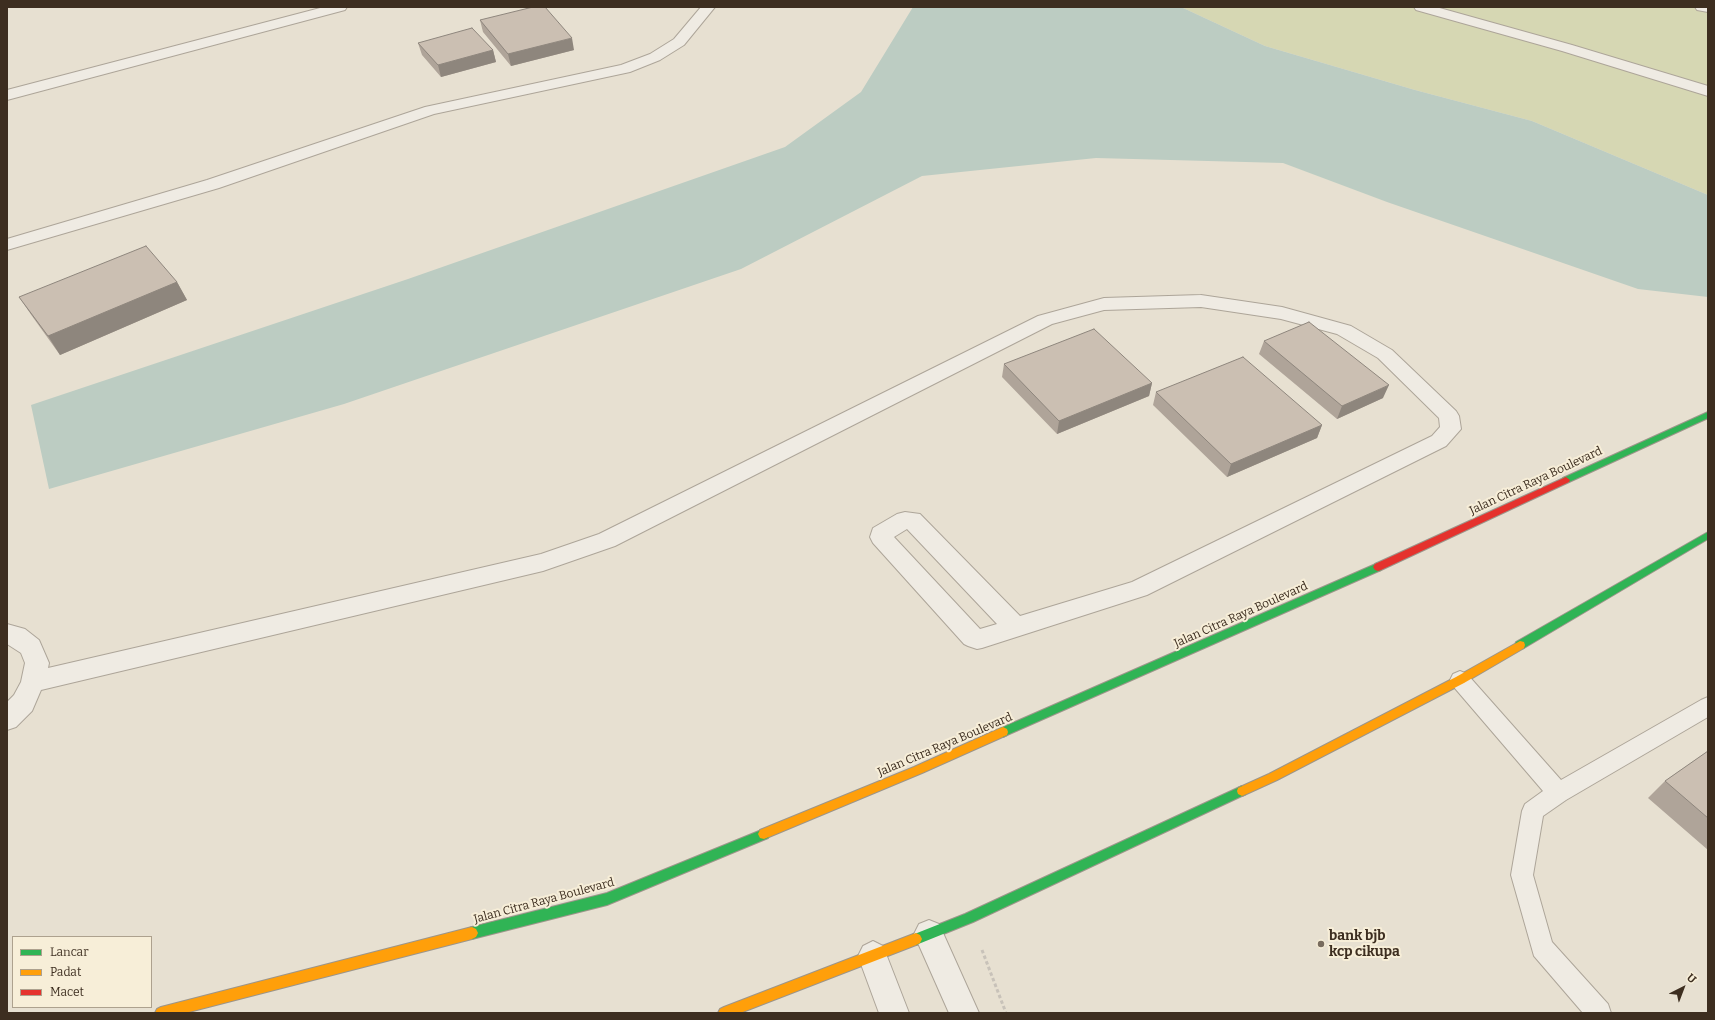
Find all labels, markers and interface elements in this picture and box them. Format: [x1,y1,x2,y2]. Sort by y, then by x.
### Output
street label: Jalan Citra Raya Boulevard [1467,444,1605,518]
street label: Jalan Citra Raya Boulevard [1172,579,1310,651]
street label: Jalan Citra Raya Boulevard [876,710,1014,780]
street label: Jalan Citra Raya Boulevard [472,875,616,927]
place label: bank bjb kcp cikupa [1329,928,1400,960]
legend [12,936,152,1008]
marker: bank bjb kcp cikupa [1316,939,1326,949]
text: Lancar [50,945,88,959]
text: Padat [50,965,81,979]
north arrow [1663,968,1703,1008]
text: U [1684,971,1699,986]
text: Macet [50,985,84,999]

